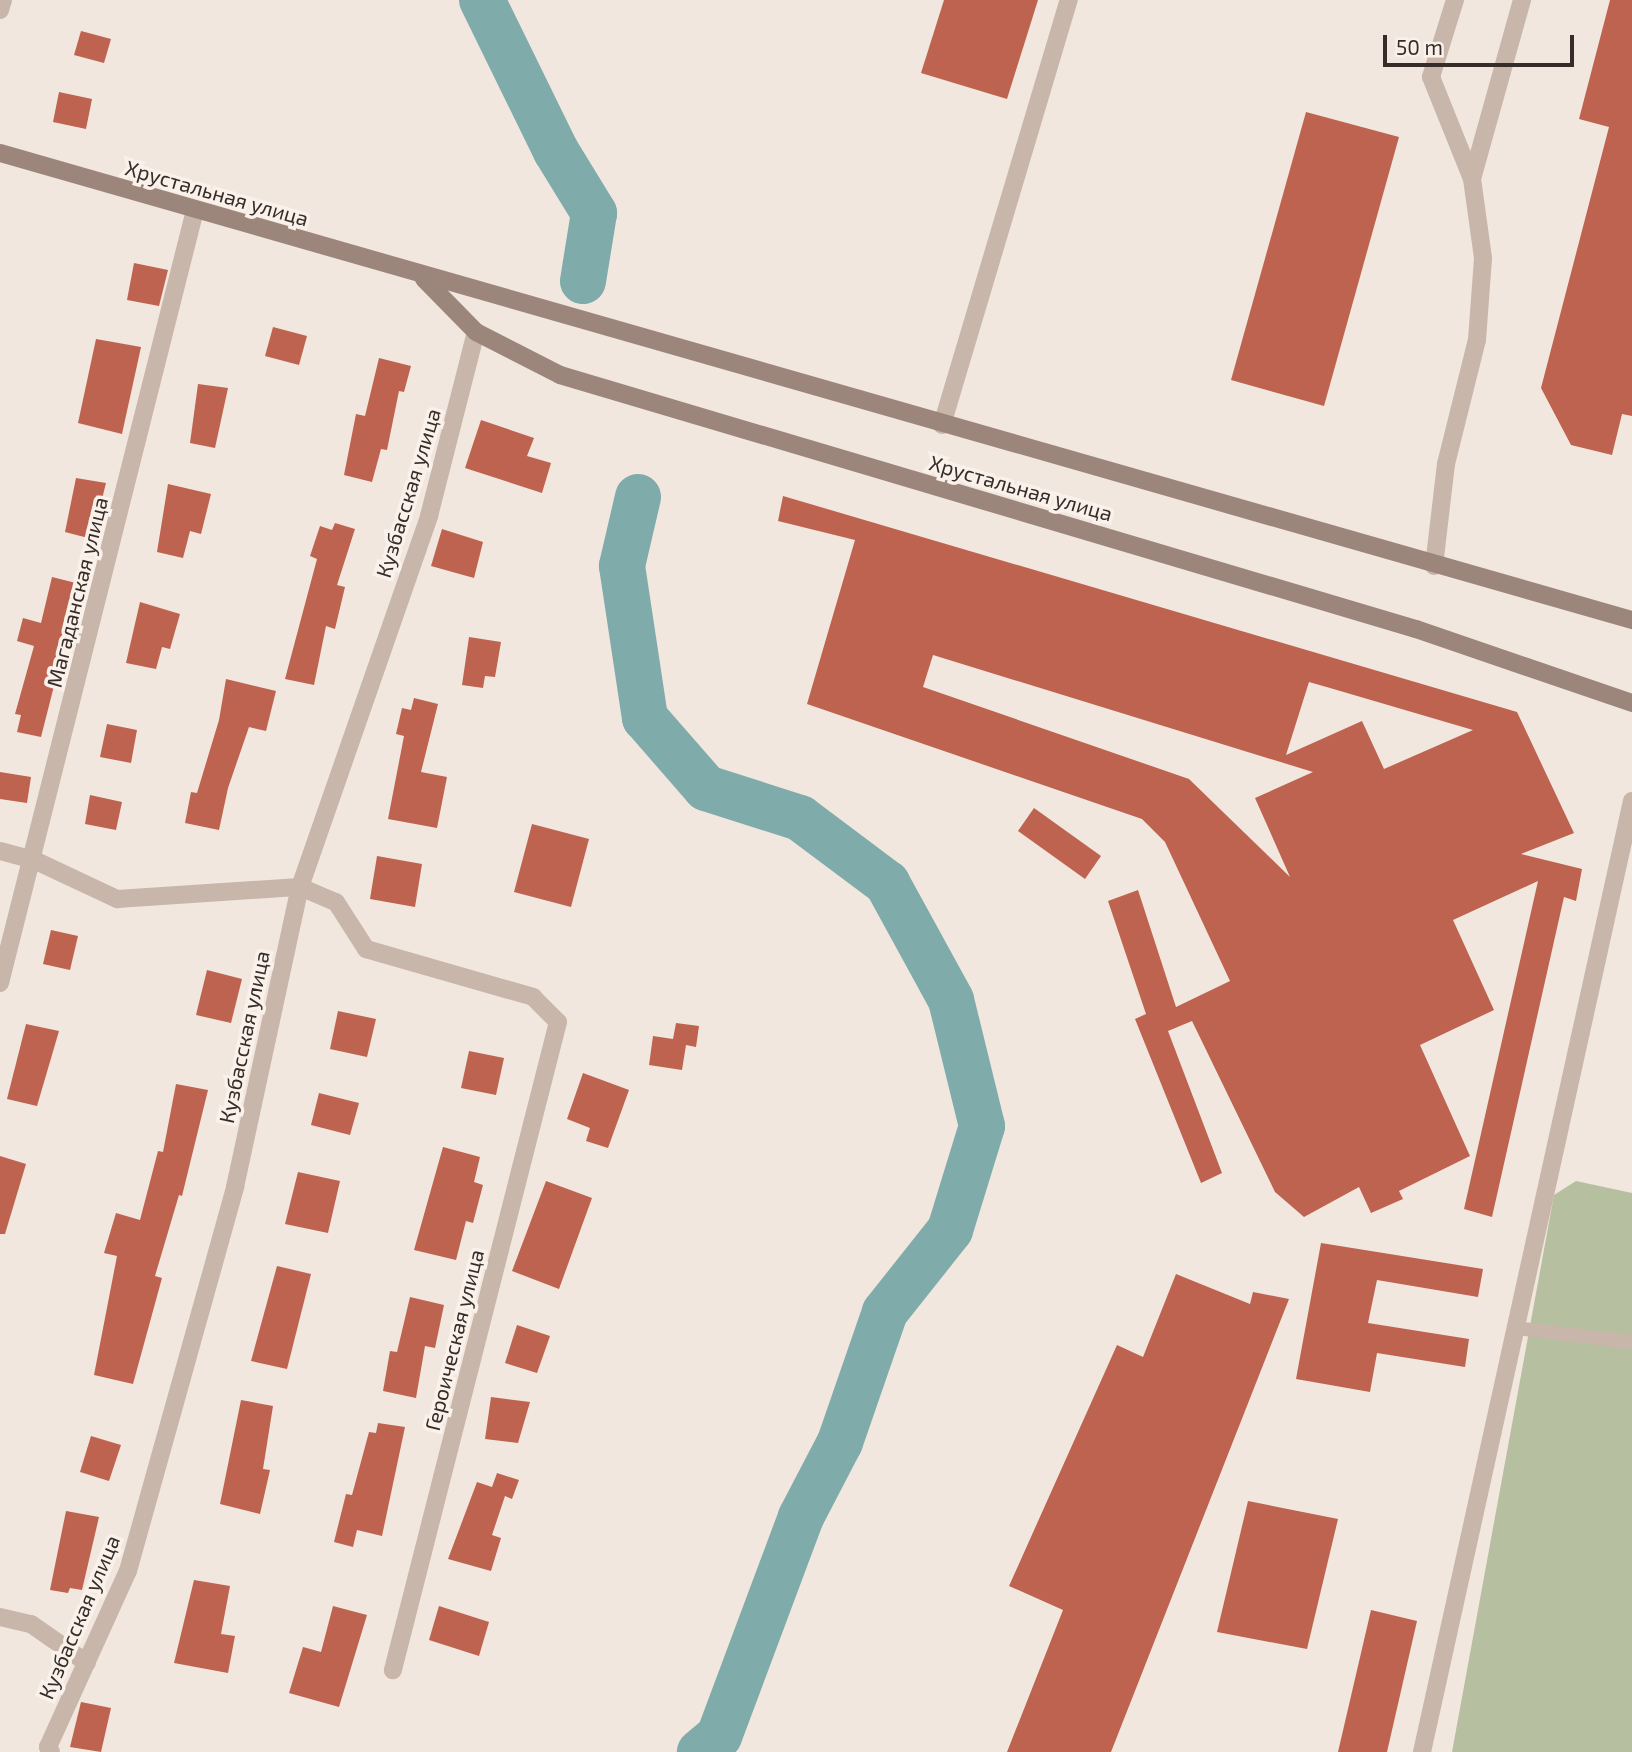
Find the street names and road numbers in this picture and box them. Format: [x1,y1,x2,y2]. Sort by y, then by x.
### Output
street label: Хрустальная улица [122,155,312,231]
street label: Кузбасская улица [370,405,446,581]
street label: Хрустальная улица [926,450,1116,526]
street label: Магаданская улица [41,494,113,690]
street label: Кузбасская улица [213,948,275,1126]
street label: Героическая улица [419,1247,489,1433]
street label: Кузбасская улица [33,1531,125,1703]

